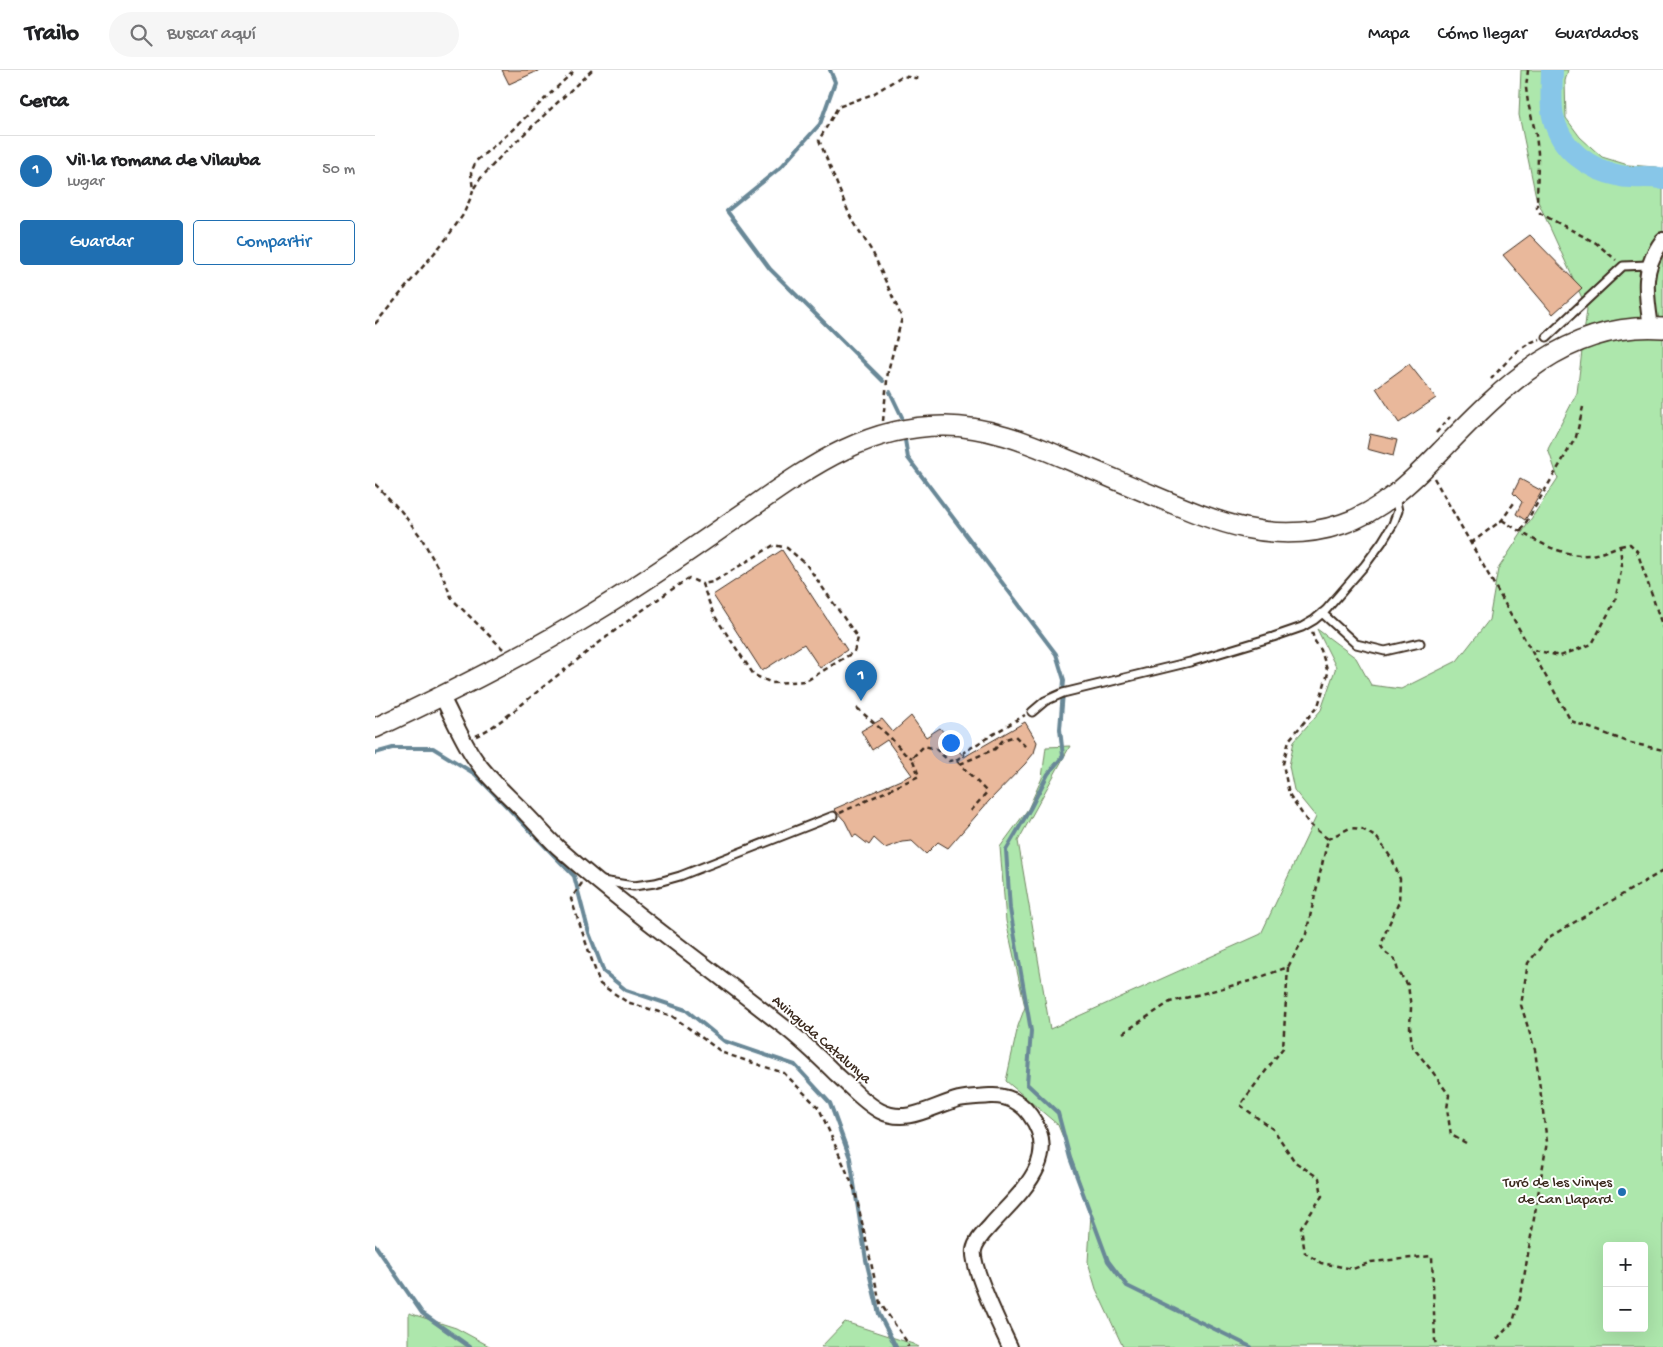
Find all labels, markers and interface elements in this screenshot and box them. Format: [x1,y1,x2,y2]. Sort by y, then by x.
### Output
search box [109,12,459,57]
text: Trailo [25,20,79,49]
icon: search [127,21,155,49]
text: Buscar aquí [167,23,256,46]
text: Mapa [1368,24,1409,45]
text: Cómo llegar [1437,24,1527,45]
text: Guardados [1555,24,1638,45]
text: Cerca [20,90,68,115]
text: Vil·la romana de Vilauba [67,150,260,173]
text: 1 [33,161,39,180]
text: 50 m [322,161,355,180]
text: Lugar [67,173,104,192]
button: Guardar [20,220,183,265]
button: Compartir [193,220,355,265]
pin: 1 [845,660,877,701]
your location [938,730,964,756]
street label: Avinguda Catalunya [767,992,875,1089]
place label: Turó de les Vinyes de Can Llapard [1502,1174,1613,1209]
marker: Turó de les Vinyes de Can Llapard [1616,1186,1628,1198]
map controls [1603,1242,1648,1332]
button: + [1603,1242,1648,1287]
button: − [1603,1287,1648,1332]

